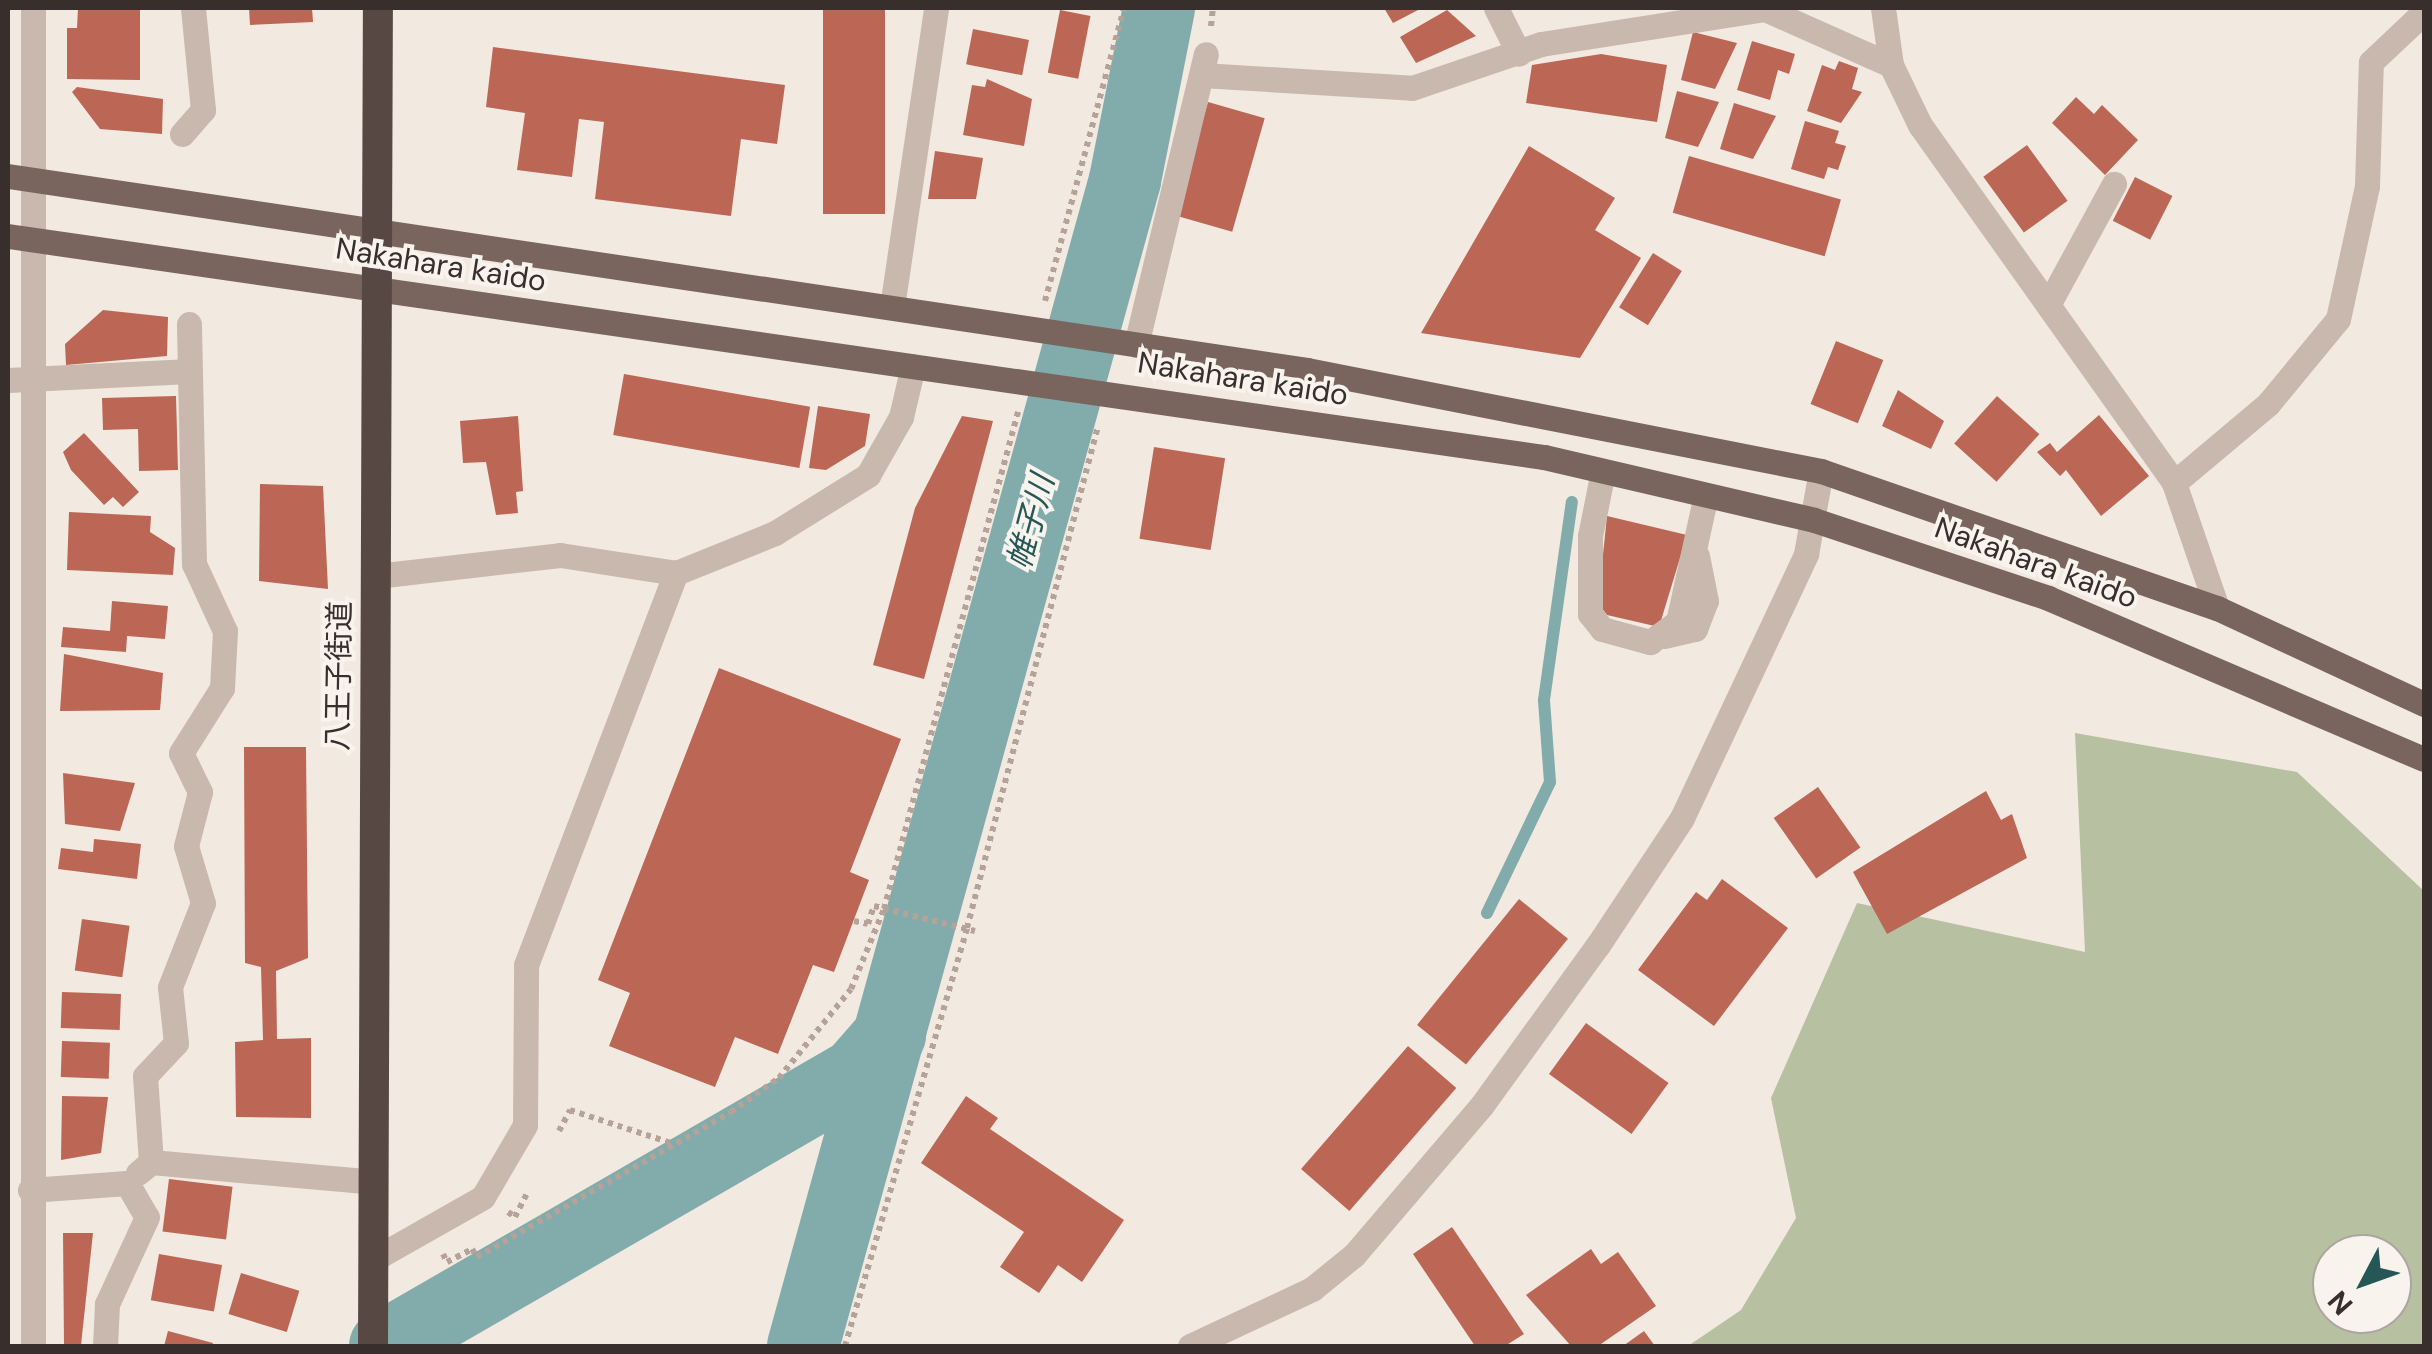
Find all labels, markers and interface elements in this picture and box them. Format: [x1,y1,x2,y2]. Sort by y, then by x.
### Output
street label: Nakahara kaido [333,231,549,299]
street label: Nakahara kaido [1135,345,1351,413]
water label: 帷子川 [1000,471,1062,573]
street label: Nakahara kaido [1930,510,2142,616]
street label: 八王子街道 [320,601,358,751]
north arrow [2312,1234,2412,1334]
text: N [2320,1283,2361,1323]

